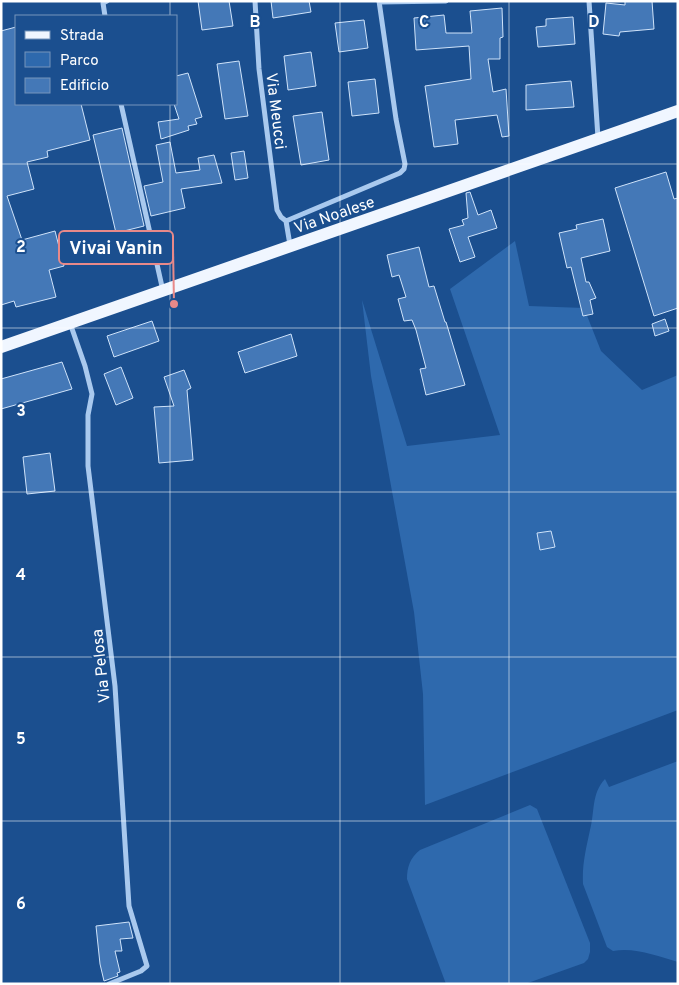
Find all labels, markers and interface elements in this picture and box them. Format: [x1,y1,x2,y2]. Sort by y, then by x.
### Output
text: B [249,13,261,33]
text: C [419,13,429,33]
text: D [588,13,600,33]
legend [15,15,178,105]
text: Strada [60,27,104,46]
text: Parco [60,52,99,71]
street label: Via Meucci [260,72,290,151]
text: Edificio [60,77,109,96]
street label: Via Noalese [292,193,378,239]
callout: Vivai Vanin [59,231,173,264]
text: 2 [16,238,26,258]
text: Vivai Vanin [69,238,163,261]
text: 3 [16,402,26,422]
text: 4 [16,566,26,586]
street label: Via Pelosa [88,628,116,704]
text: 5 [16,730,26,750]
text: 6 [16,895,26,915]

